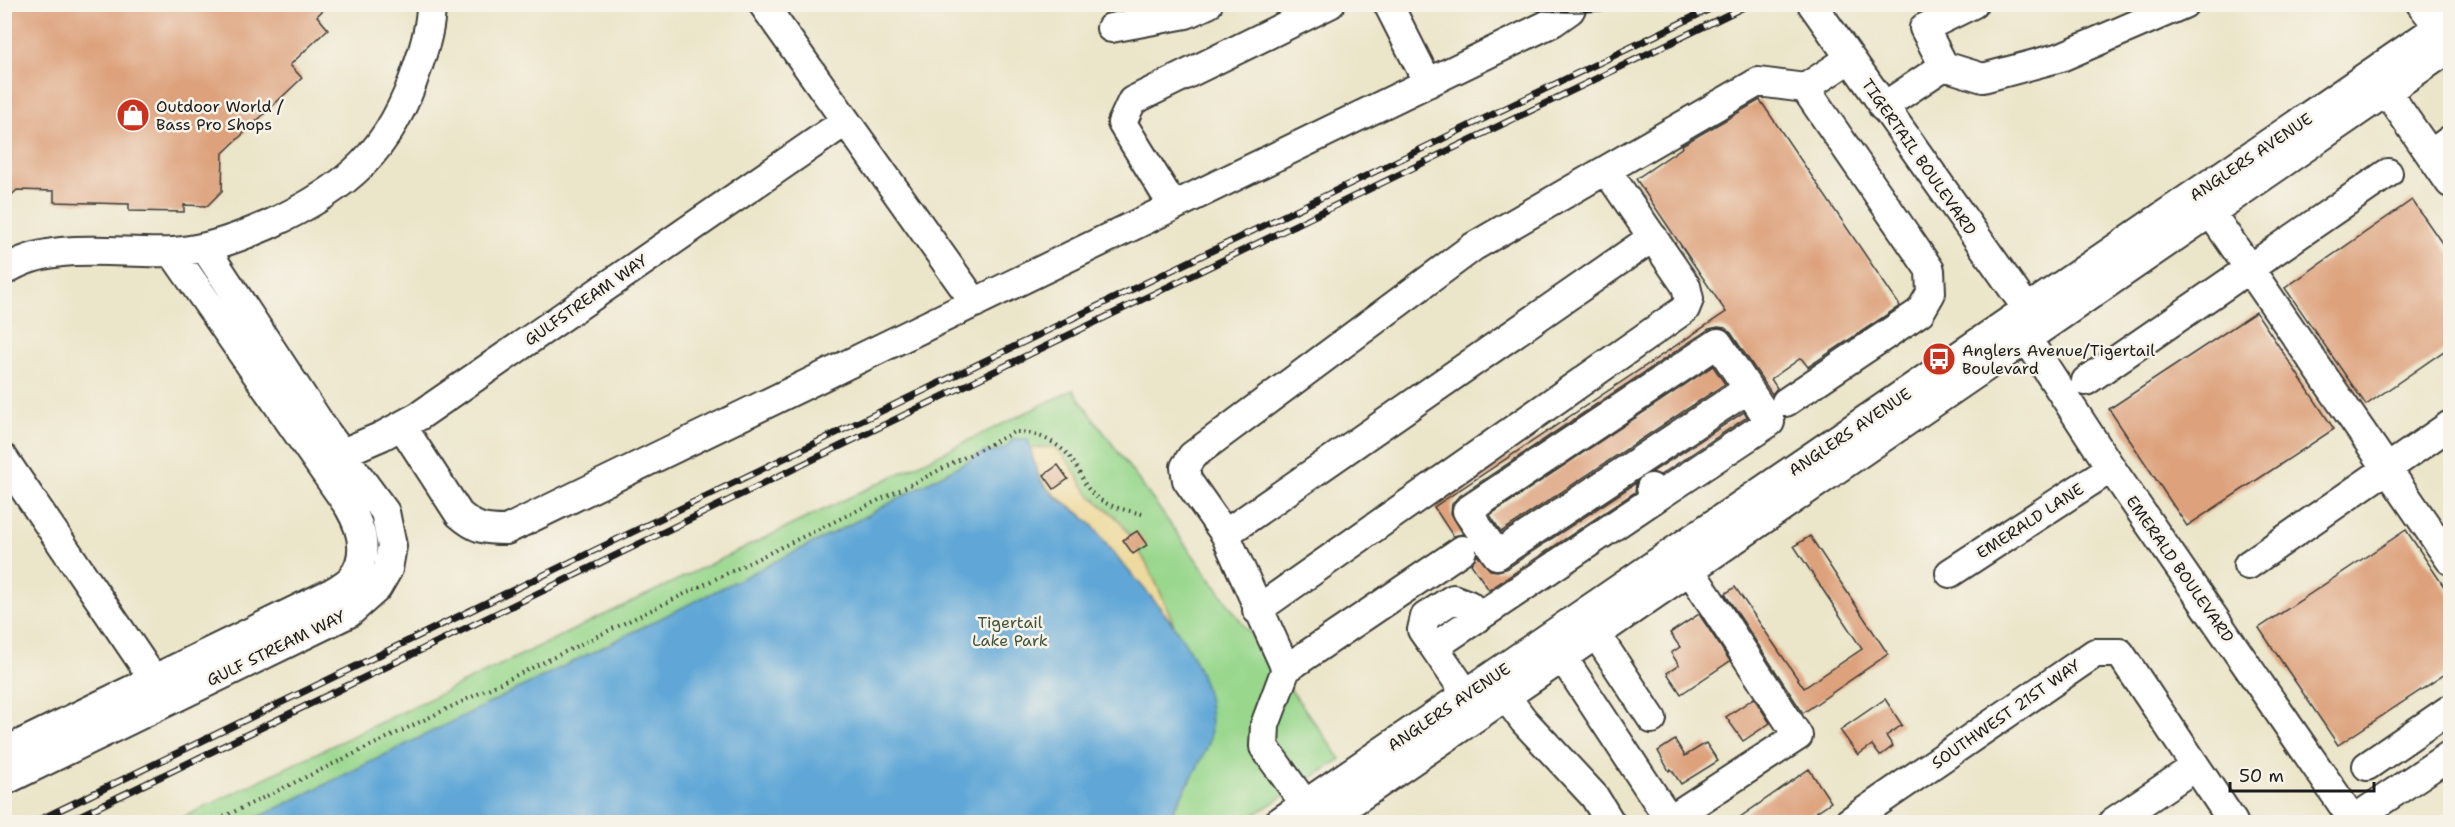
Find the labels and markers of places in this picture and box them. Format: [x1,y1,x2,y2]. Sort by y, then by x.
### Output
place label: Outdoor World / Bass Pro Shops [156,96,284,135]
shop icon: Outdoor World / Bass Pro Shops [115,97,151,133]
place label: Anglers Avenue/Tigertail Boulevard [1962,340,2155,379]
bus stop icon: Anglers Avenue/Tigertail Boulevard [1921,341,1957,377]

